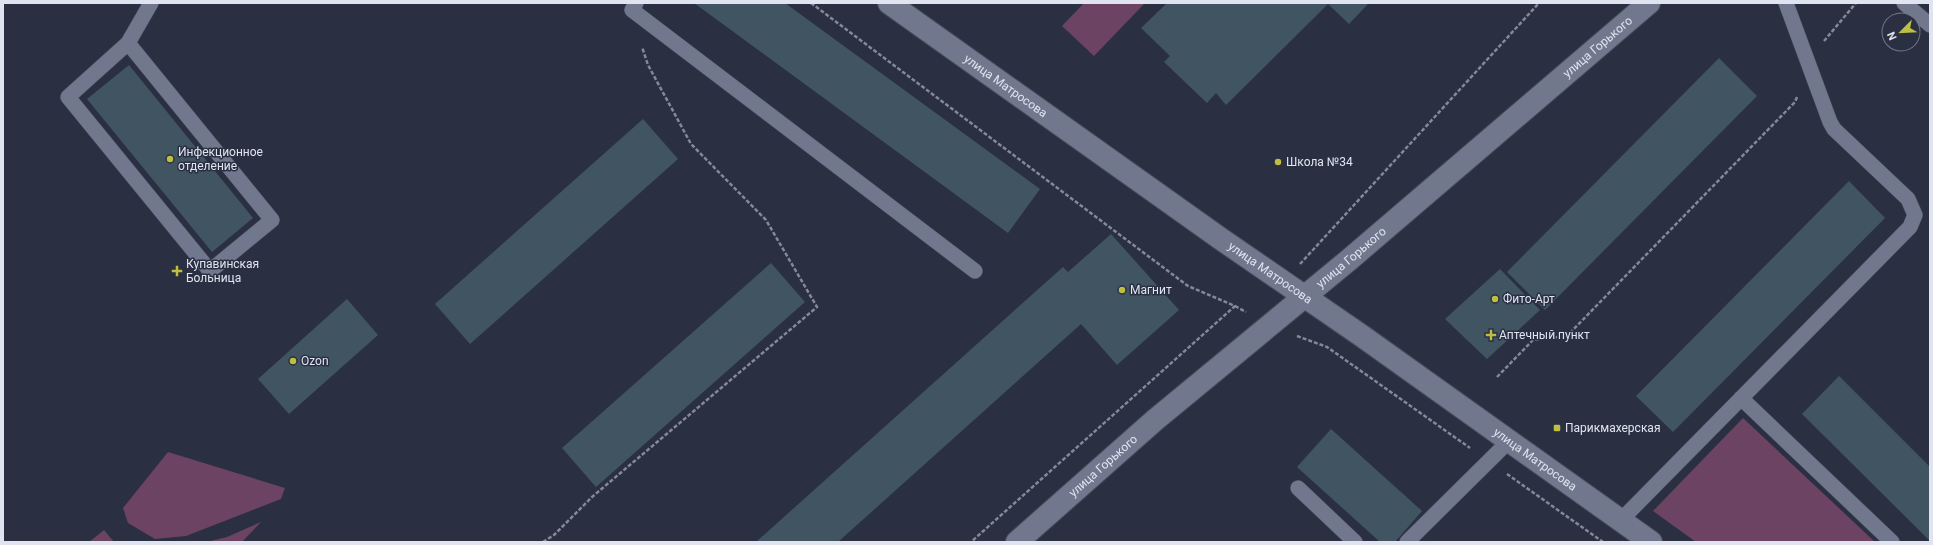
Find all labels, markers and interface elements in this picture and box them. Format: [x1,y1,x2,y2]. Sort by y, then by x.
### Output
north arrow [1881,12,1921,52]
street label: улица Горького [1560,13,1635,81]
text: N [1885,29,1900,42]
street label: улица Матросова [961,52,1050,120]
place label: Инфекционное отделение [178,145,263,173]
marker: Инфекционное отделение [165,154,175,164]
place label: Школа №34 [1286,155,1353,169]
marker: Школа №34 [1273,157,1283,167]
street label: улица Горького [1314,224,1389,291]
street label: улица Матросова [1225,239,1315,307]
place label: Купавинская Больница [186,257,259,285]
marker: Купавинская Больница [171,265,183,277]
place label: Магнит [1130,283,1172,297]
marker: Магнит [1117,285,1127,295]
place label: Фито-Арт [1503,292,1555,306]
marker: Фито-Арт [1490,294,1500,304]
place label: Аптечный пункт [1499,328,1590,342]
marker: Аптечный пункт [1486,330,1496,340]
place label: Ozon [301,354,329,368]
marker: Ozon [288,356,298,366]
place label: Парикмахерская [1565,421,1660,435]
marker: Парикмахерская [1552,423,1562,433]
street label: улица Матросова [1491,425,1579,494]
street label: улица Горького [1066,432,1140,500]

